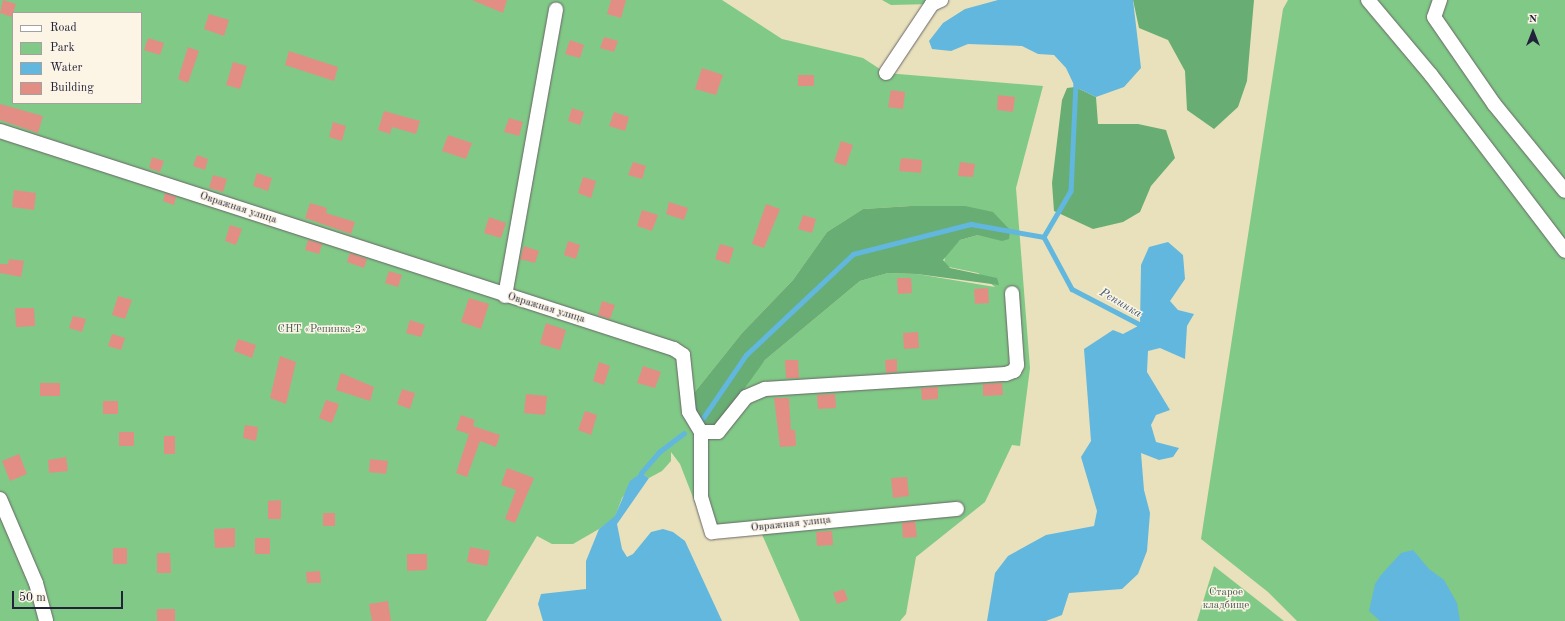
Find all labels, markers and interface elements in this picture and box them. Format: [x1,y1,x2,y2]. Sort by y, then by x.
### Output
legend [12,12,142,104]
north arrow [1513,12,1553,52]
text: N [1529,14,1537,25]
text: Road [50,22,77,34]
text: Park [50,42,75,54]
text: Water [50,62,82,74]
text: Building [50,82,94,94]
street label: Овражная улица [198,190,278,228]
water label: Репинка [1096,286,1144,322]
street label: Овражная улица [506,291,586,327]
park label: СНТ «Репинка-2» [278,323,366,337]
street label: Овражная улица [750,514,832,536]
scale bar [14,583,125,609]
park label: Старое кладбище [1203,587,1249,613]
text: 50 m [19,592,46,604]

